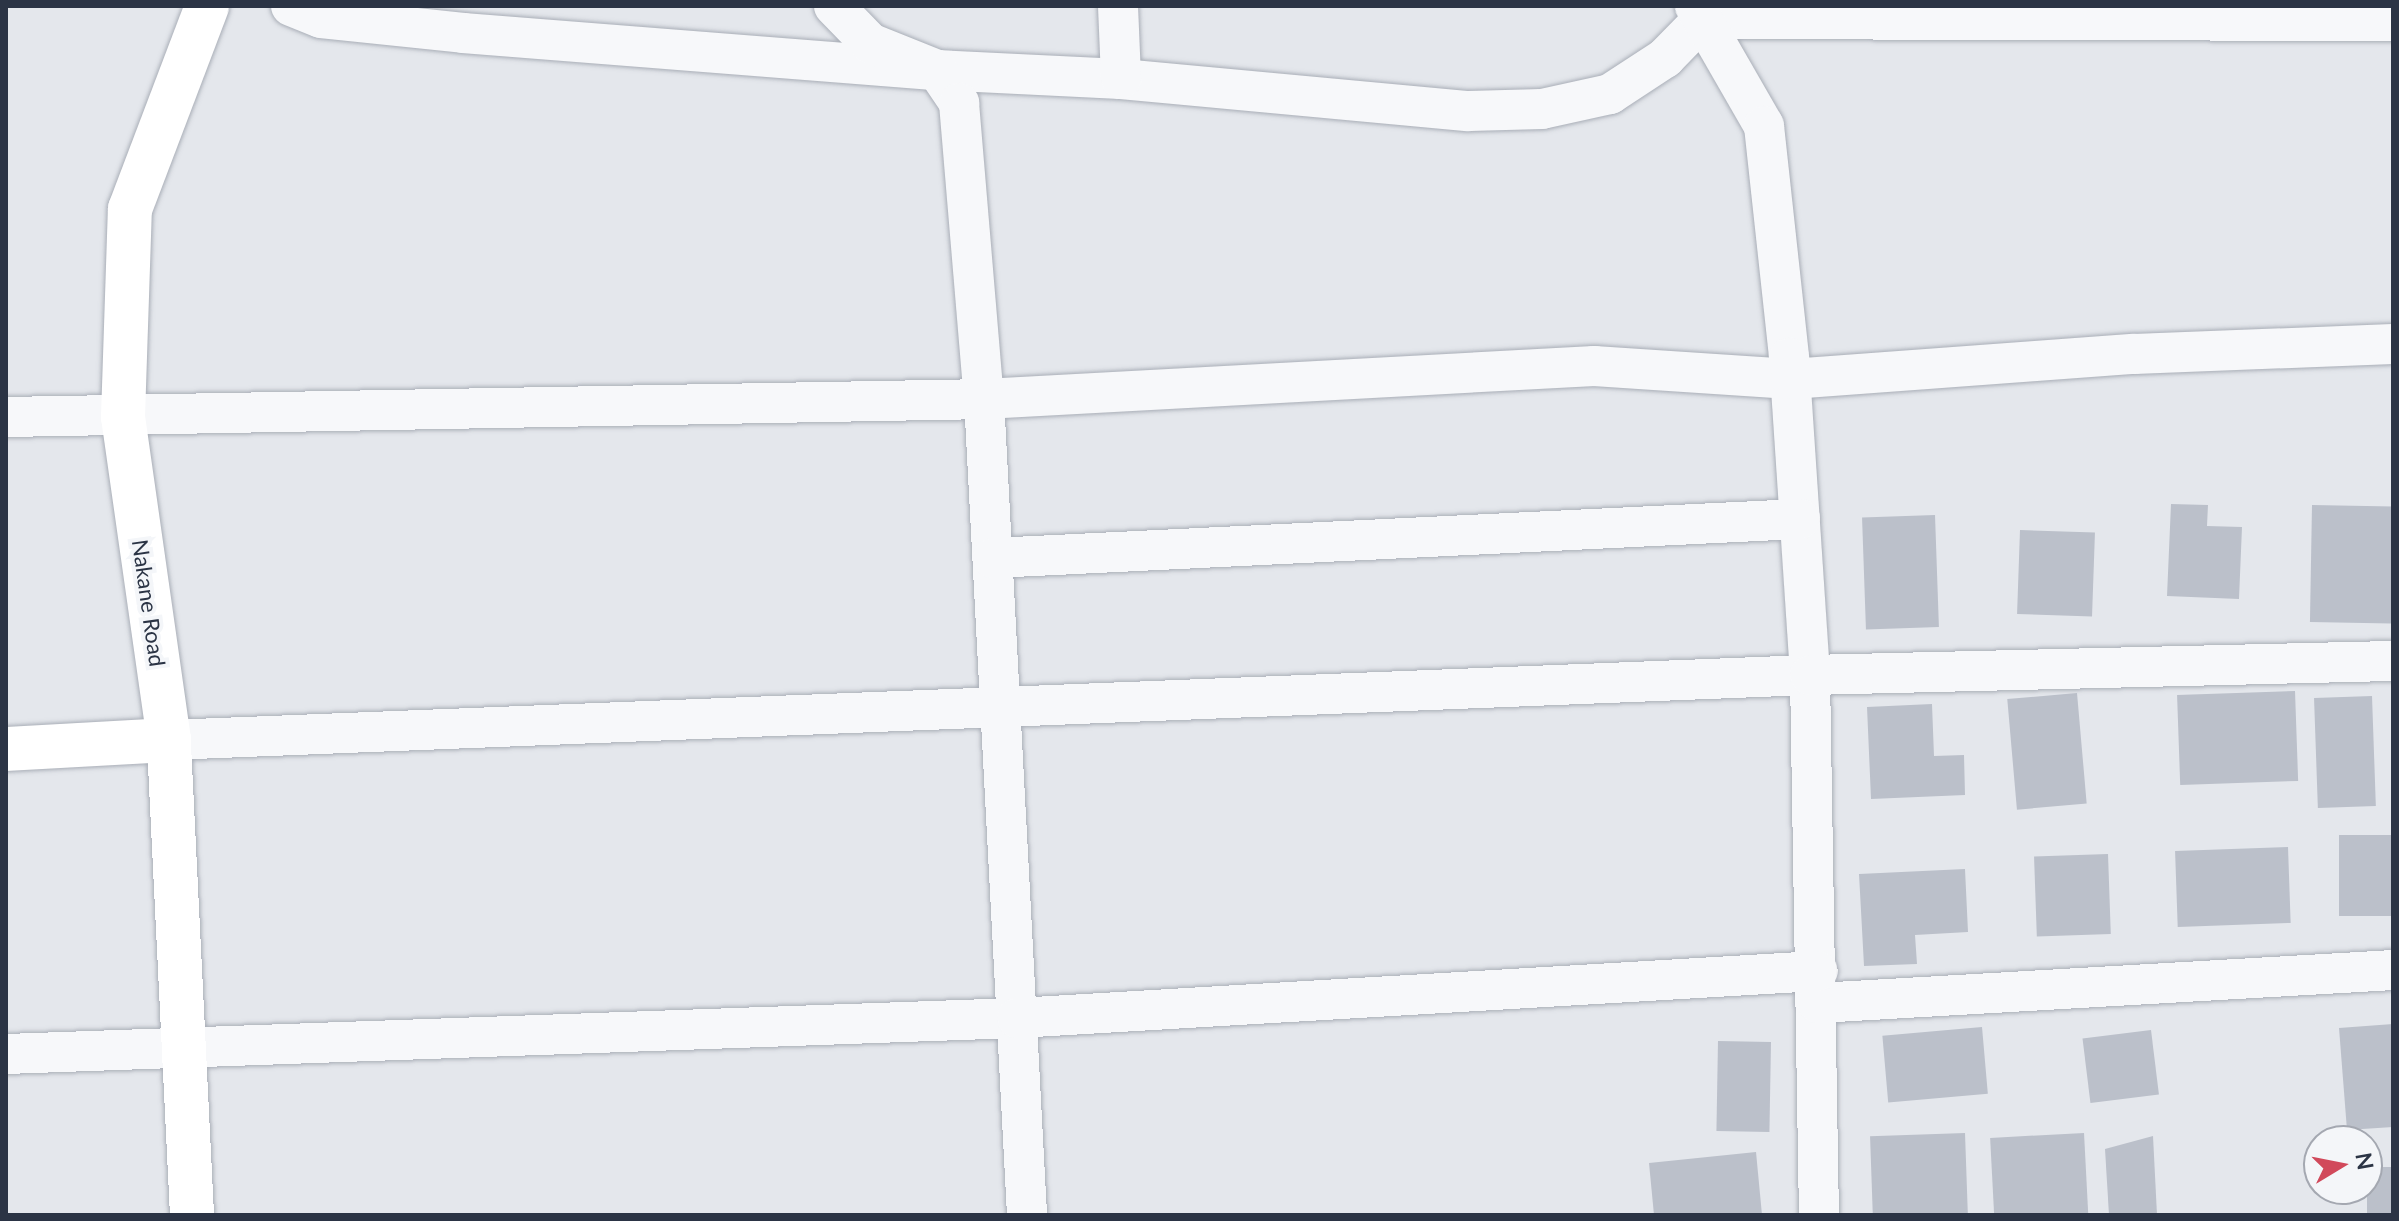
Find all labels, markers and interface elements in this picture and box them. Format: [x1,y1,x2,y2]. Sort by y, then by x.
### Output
street label: Nakane Road [127,538,171,668]
north arrow [2303,1125,2383,1205]
text: N [2350,1150,2380,1172]

